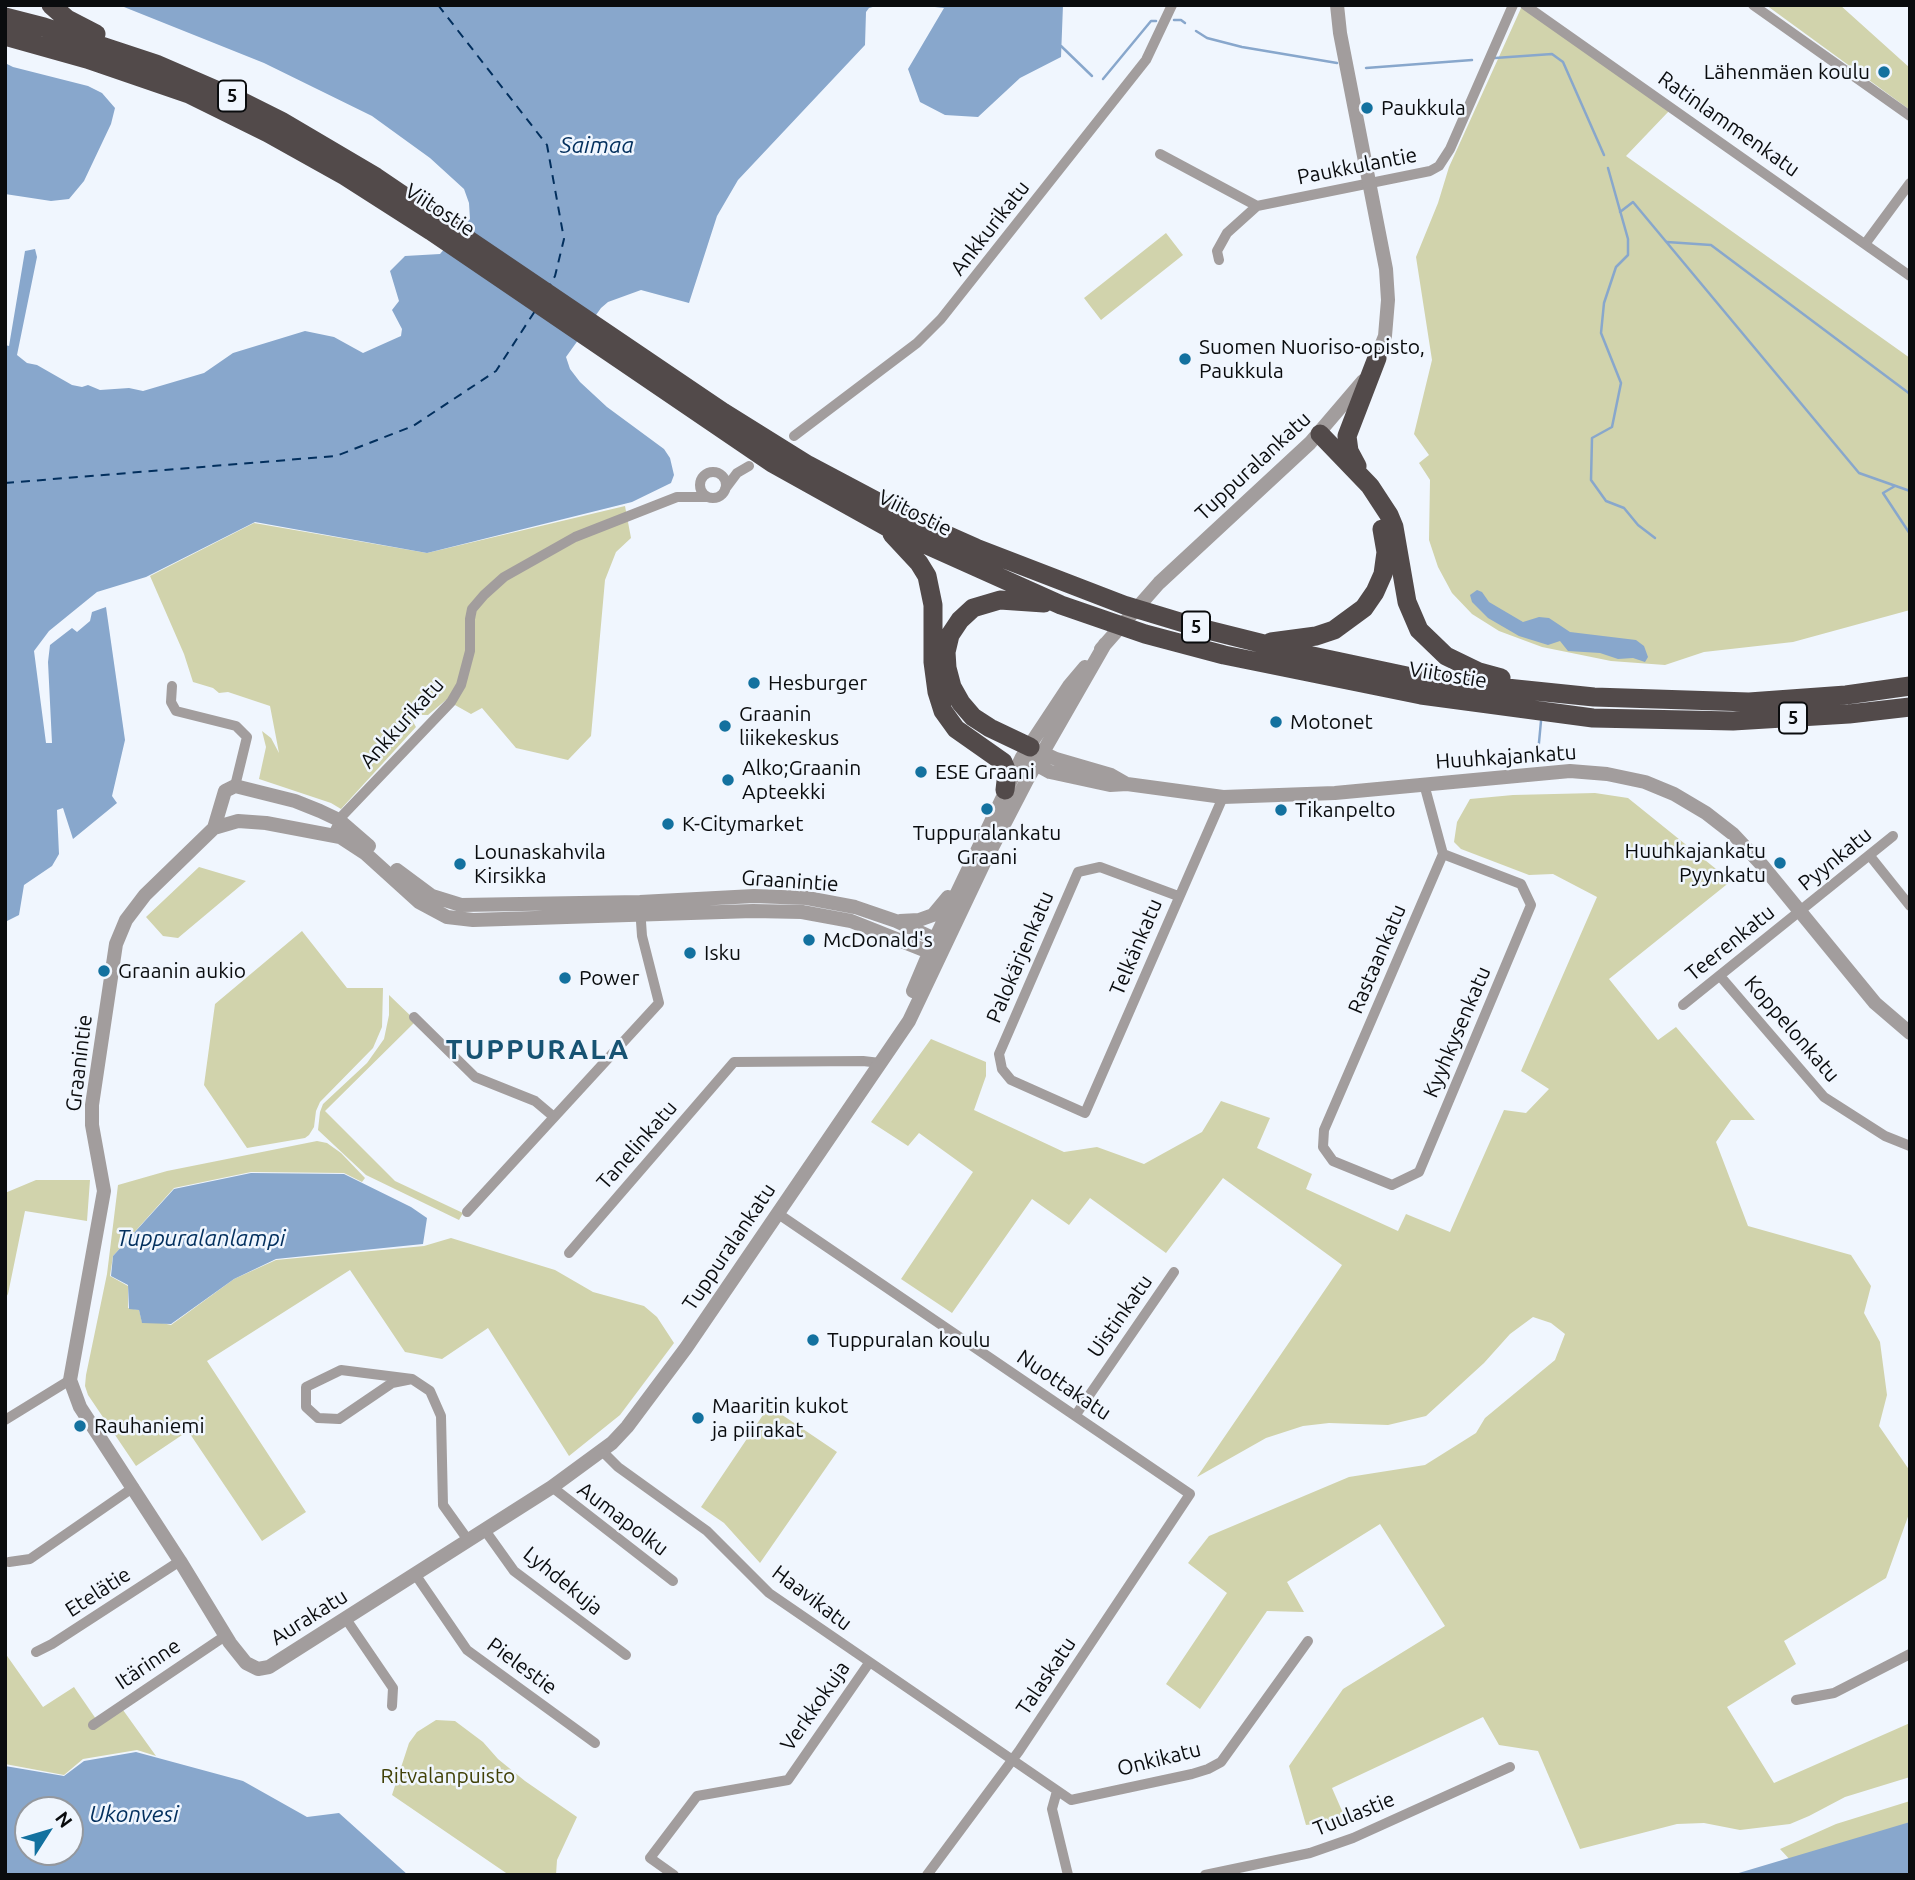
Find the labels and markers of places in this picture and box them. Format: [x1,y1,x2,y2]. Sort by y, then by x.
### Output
place label: Lähenmäen koulu [1704,59,1870,85]
marker: Lähenmäen koulu [1876,64,1892,80]
place label: Paukkula [1381,95,1466,121]
marker: Paukkula [1359,100,1375,116]
place label: Suomen Nuoriso-opisto, Paukkula [1199,334,1425,384]
marker: Suomen Nuoriso-opisto, Paukkula [1177,351,1193,367]
place label: Hesburger [768,670,867,696]
marker: Hesburger [746,675,762,691]
place label: Graanin liikekeskus [739,701,839,751]
place label: Motonet [1290,709,1373,735]
marker: Motonet [1268,714,1284,730]
marker: Graanin liikekeskus [717,718,733,734]
place label: Alko;Graanin Apteekki [742,755,861,805]
place label: ESE Graani [935,759,1035,785]
marker: ESE Graani [913,764,929,780]
marker: Alko;Graanin Apteekki [720,772,736,788]
place label: Tikanpelto [1295,797,1395,823]
marker: Tuppuralankatu Graani [979,801,995,817]
marker: Tikanpelto [1273,802,1289,818]
place label: K-Citymarket [682,811,803,837]
marker: K-Citymarket [660,816,676,832]
place label: Tuppuralankatu Graani [913,820,1061,870]
place label: Huuhkajankatu Pyynkatu [1625,838,1766,888]
place label: Lounaskahvila Kirsikka [474,839,606,889]
marker: Huuhkajankatu Pyynkatu [1772,855,1788,871]
marker: Lounaskahvila Kirsikka [452,856,468,872]
place label: McDonald's [823,927,933,953]
marker: McDonald's [801,932,817,948]
place label: Isku [704,940,741,966]
marker: Isku [682,945,698,961]
place label: Graanin aukio [118,958,246,984]
marker: Graanin aukio [96,963,112,979]
place label: Power [579,965,639,991]
marker: Power [557,970,573,986]
place label: Tuppuralan koulu [827,1327,990,1353]
marker: Tuppuralan koulu [805,1332,821,1348]
place label: Maaritin kukot ja piirakat [712,1393,848,1443]
marker: Maaritin kukot ja piirakat [690,1410,706,1426]
place label: Rauhaniemi [94,1413,205,1439]
marker: Rauhaniemi [72,1418,88,1434]

